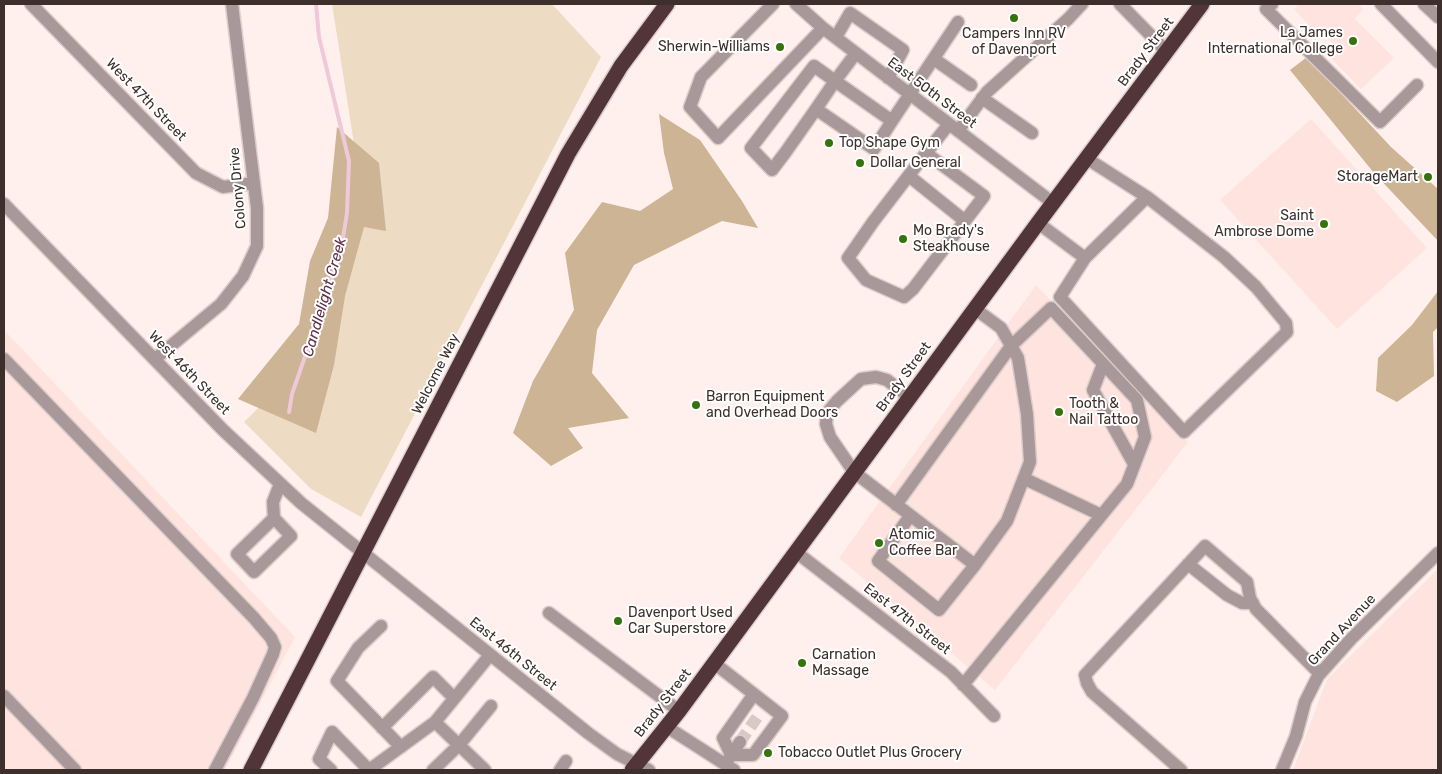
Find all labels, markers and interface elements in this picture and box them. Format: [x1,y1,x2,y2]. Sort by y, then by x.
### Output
marker: Campers Inn RV of Davenport [1008,12,1020,24]
street label: Brady Street [1115,14,1177,90]
place label: La James International College [1208,25,1343,58]
place label: Campers Inn RV of Davenport [962,26,1066,58]
marker: La James International College [1347,35,1359,47]
place label: Sherwin-Williams [658,39,770,55]
marker: Sherwin-Williams [774,41,786,53]
street label: East 50th Street [884,54,980,132]
street label: West 47th Street [102,55,190,145]
place label: Top Shape Gym [839,135,940,151]
marker: Top Shape Gym [823,137,835,149]
street label: Colony Drive [226,146,250,230]
place label: Dollar General [870,155,961,171]
marker: Dollar General [854,157,866,169]
place label: StorageMart [1337,169,1418,185]
marker: StorageMart [1422,171,1434,183]
place label: Saint Ambrose Dome [1214,208,1314,240]
marker: Saint Ambrose Dome [1318,218,1330,230]
place label: Mo Brady's Steakhouse [913,223,990,256]
marker: Mo Brady's Steakhouse [897,233,909,245]
water label: Candlelight Creek [299,235,351,359]
street label: West 46th Street [145,328,233,418]
street label: Welcome Way [409,331,463,417]
street label: Brady Street [873,339,935,415]
place label: Barron Equipment and Overhead Doors [706,389,838,422]
place label: Tooth & Nail Tattoo [1069,396,1138,428]
marker: Barron Equipment and Overhead Doors [690,399,702,411]
marker: Tooth & Nail Tattoo [1053,406,1065,418]
place label: Atomic Coffee Bar [889,527,957,560]
marker: Atomic Coffee Bar [873,537,885,549]
street label: East 47th Street [860,580,954,658]
street label: Grand Avenue [1305,591,1379,669]
place label: Davenport Used Car Superstore [628,605,733,638]
street label: East 46th Street [466,614,560,694]
marker: Davenport Used Car Superstore [612,615,624,627]
place label: Carnation Massage [812,647,876,680]
marker: Carnation Massage [796,657,808,669]
street label: Brady Street [631,665,695,741]
place label: Tobacco Outlet Plus Grocery [778,745,962,761]
marker: Tobacco Outlet Plus Grocery [762,747,774,759]

